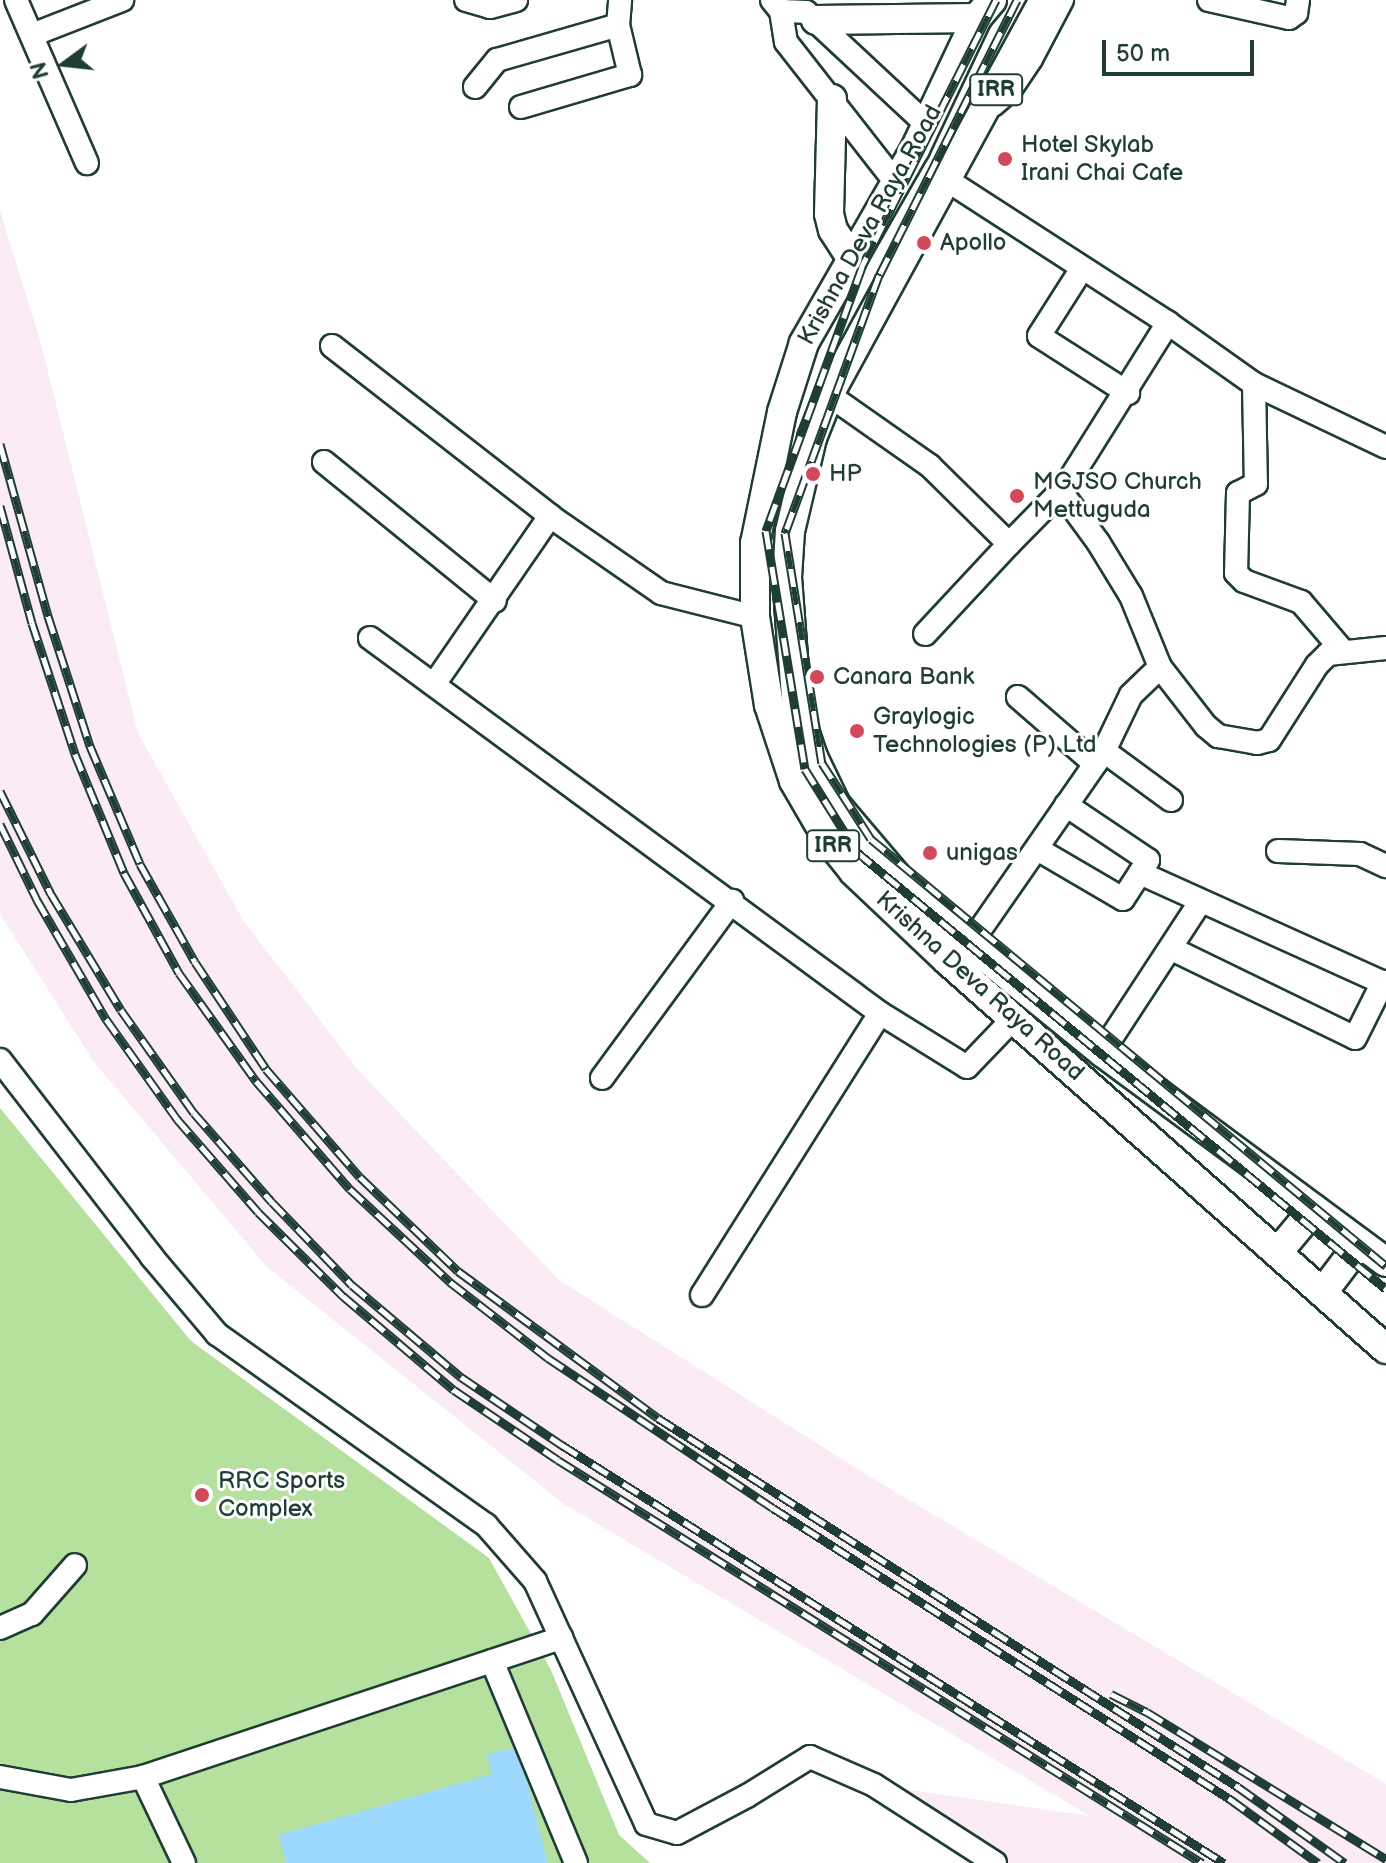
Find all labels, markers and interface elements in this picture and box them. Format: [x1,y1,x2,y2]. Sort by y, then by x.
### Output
north arrow [24,24,104,104]
scale bar [1106,24,1258,74]
text: 50 m [1116,39,1170,68]
text: N [25,59,56,82]
road number: IRR [968,72,1024,108]
street label: Krishna Deva Raya Road [792,100,948,350]
place label: Hotel Skylab Irani Chai Cafe [1021,131,1183,187]
marker: Hotel Skylab Irani Chai Cafe [996,150,1014,168]
place label: Apollo [940,229,1006,257]
marker: Apollo [915,234,933,252]
place label: HP [829,460,862,488]
marker: HP [804,465,822,483]
place label: MGJSO Church Mettuguda [1033,468,1202,524]
marker: MGJSO Church Mettuguda [1008,487,1026,505]
place label: Canara Bank [833,663,974,691]
marker: Canara Bank [808,668,826,686]
place label: Graylogic Technologies (P) Ltd [873,703,1097,759]
marker: Graylogic Technologies (P) Ltd [848,722,866,740]
road number: IRR [805,828,861,864]
place label: unigas [946,839,1018,867]
marker: unigas [921,844,939,862]
street label: Krishna Deva Raya Road [870,885,1090,1087]
place label: RRC Sports Complex [218,1467,346,1523]
marker: RRC Sports Complex [193,1486,211,1504]

